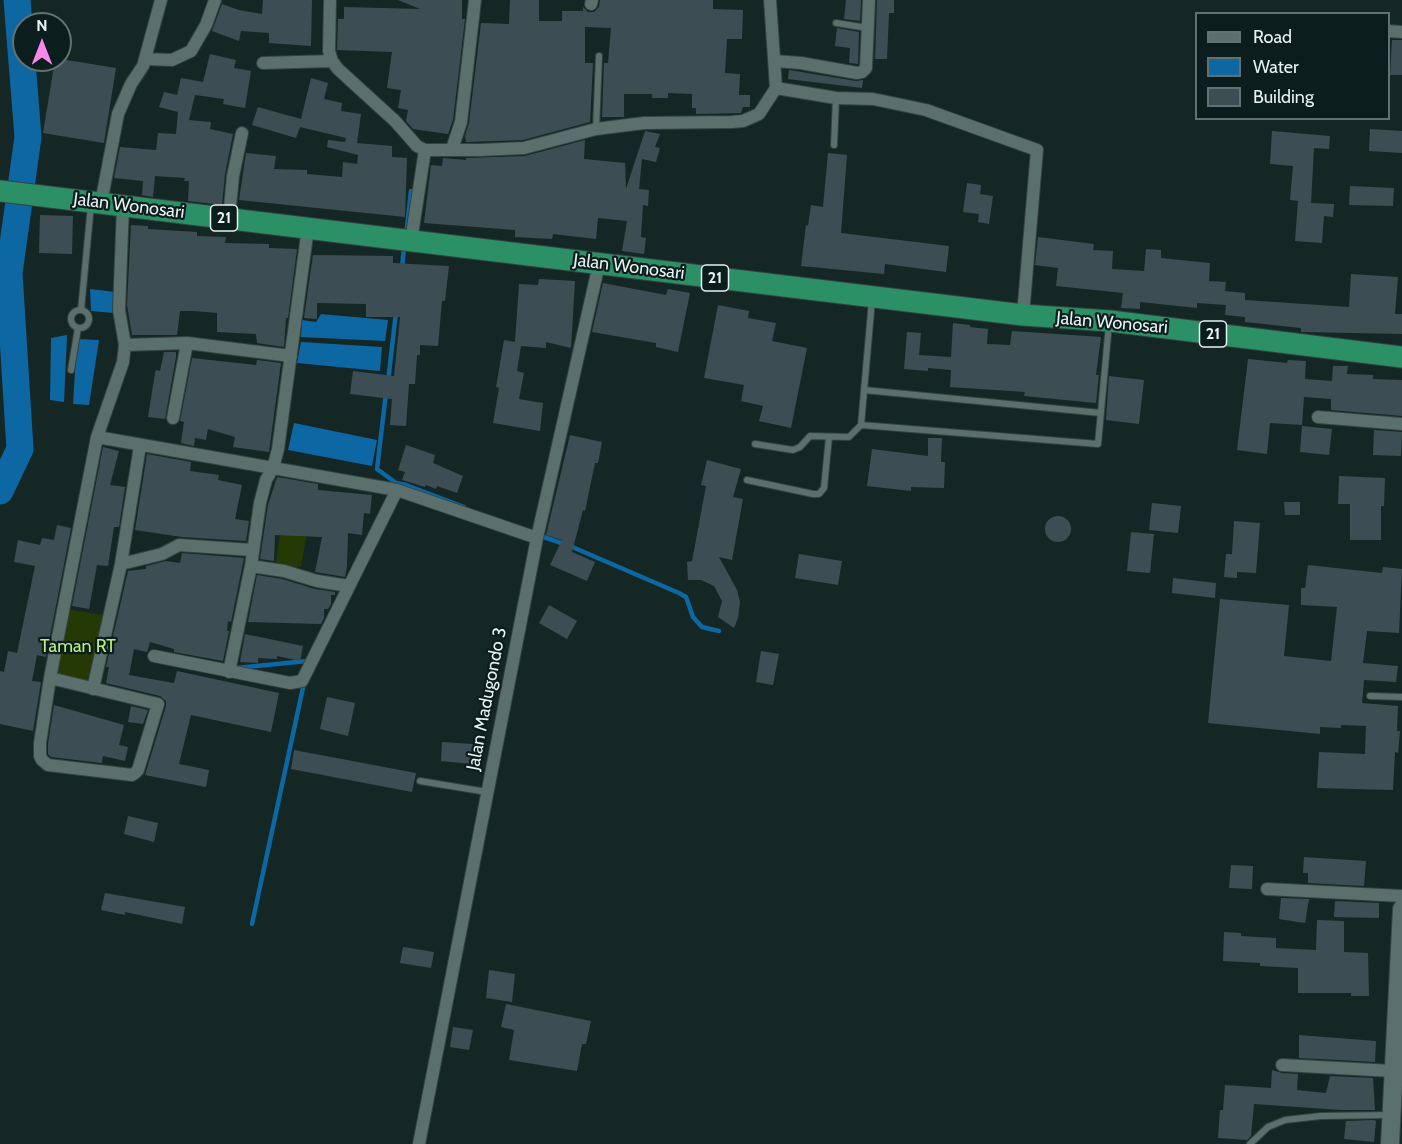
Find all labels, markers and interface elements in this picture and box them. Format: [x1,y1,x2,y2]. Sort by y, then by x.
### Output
north arrow [12,12,72,72]
legend [1195,12,1390,120]
text: N [36,16,48,35]
text: Road [1253,26,1292,48]
text: Water [1253,56,1299,78]
text: Building [1253,86,1314,108]
street label: Jalan Wonosari [72,188,186,224]
road number: 21 [210,205,238,231]
street label: Jalan Wonosari [572,249,686,285]
road number: 21 [702,265,728,291]
street label: Jalan Wonosari [1055,307,1169,339]
road number: 21 [1200,321,1226,347]
street label: Jalan Madugondo 3 [463,626,511,772]
park label: Taman RT [40,636,116,658]

